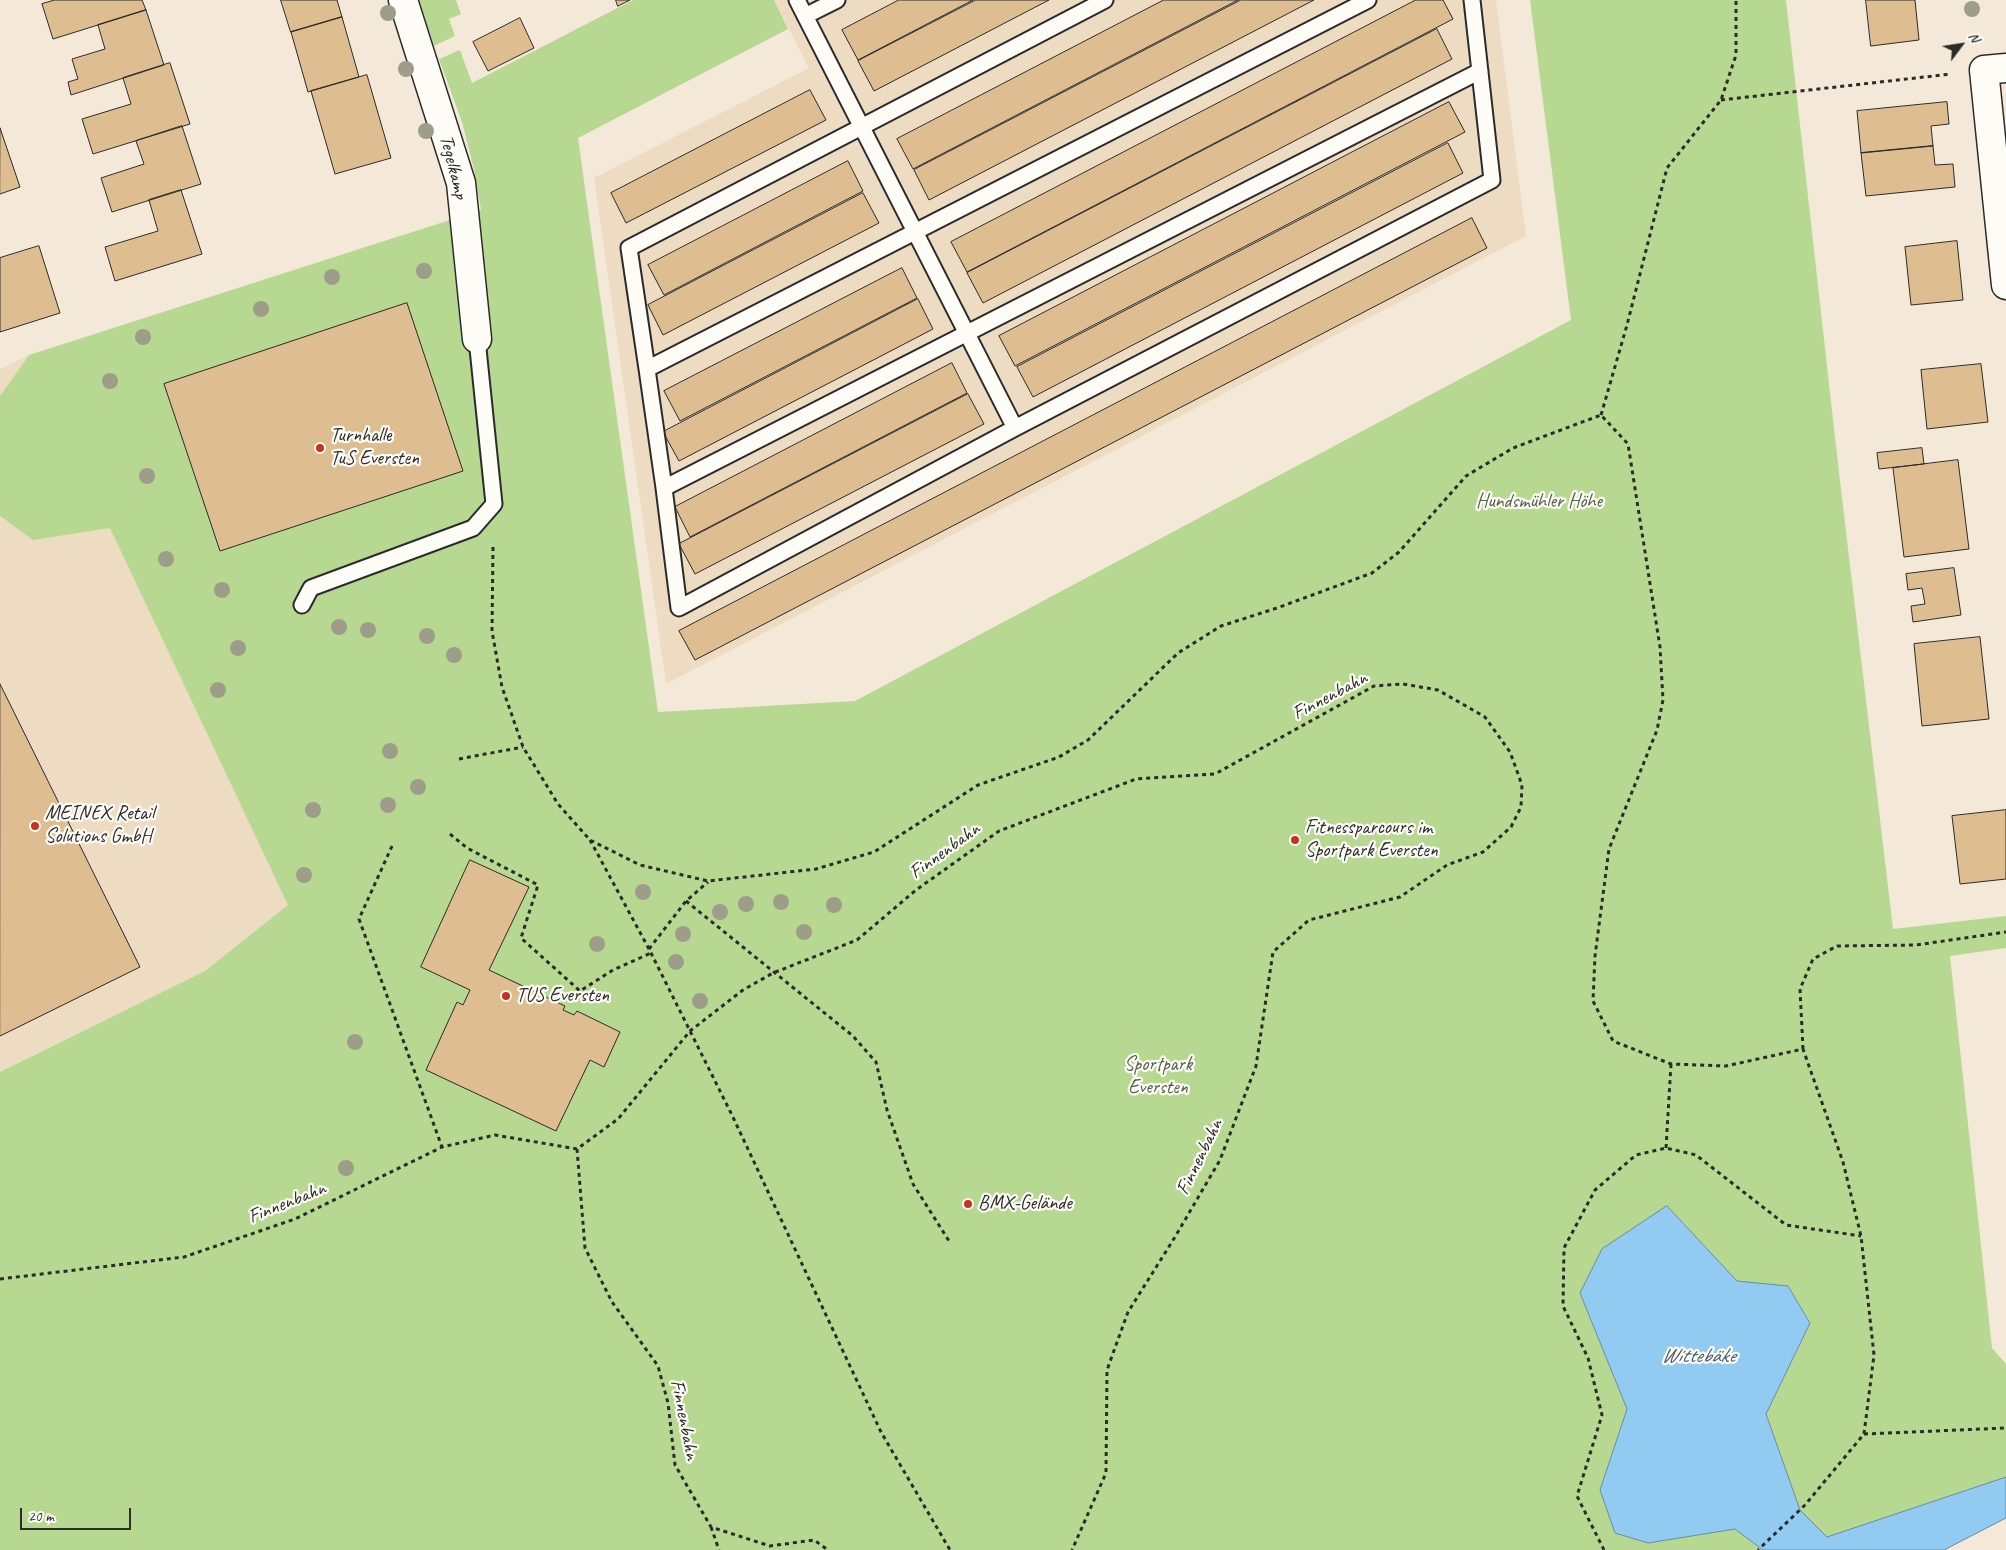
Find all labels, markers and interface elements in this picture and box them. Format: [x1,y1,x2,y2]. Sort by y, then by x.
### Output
north arrow [1936,20,1986,70]
text: N [1965,29,1984,45]
street label: Tegelkamp [433,133,473,201]
place label: Turnhalle TuS Eversten [330,424,419,471]
marker: Turnhalle TuS Eversten [314,442,326,454]
park label: Hundsmühler Höhe [1476,490,1602,514]
street label: Finnenbahn [1288,666,1372,726]
place label: MEINEX Retail Solutions GmbH [45,802,154,849]
place label: Fitnessparcours im Sportpark Eversten [1305,816,1438,863]
street label: Finnenbahn [905,817,985,885]
marker: MEINEX Retail Solutions GmbH [29,820,41,832]
marker: Fitnessparcours im Sportpark Eversten [1289,834,1301,846]
place label: TUS Eversten [516,984,609,1008]
marker: TUS Eversten [500,990,512,1002]
park label: Sportpark Eversten [1124,1053,1192,1100]
street label: Finnenbahn [1171,1115,1229,1199]
street label: Finnenbahn [245,1177,329,1229]
place label: BMX-Gelände [978,1192,1072,1216]
marker: BMX-Gelände [962,1198,974,1210]
water label: Wittebäke [1661,1343,1735,1369]
street label: Finnenbahn [664,1378,704,1462]
scale bar [22,1498,134,1530]
text: 20 m [28,1507,54,1526]

